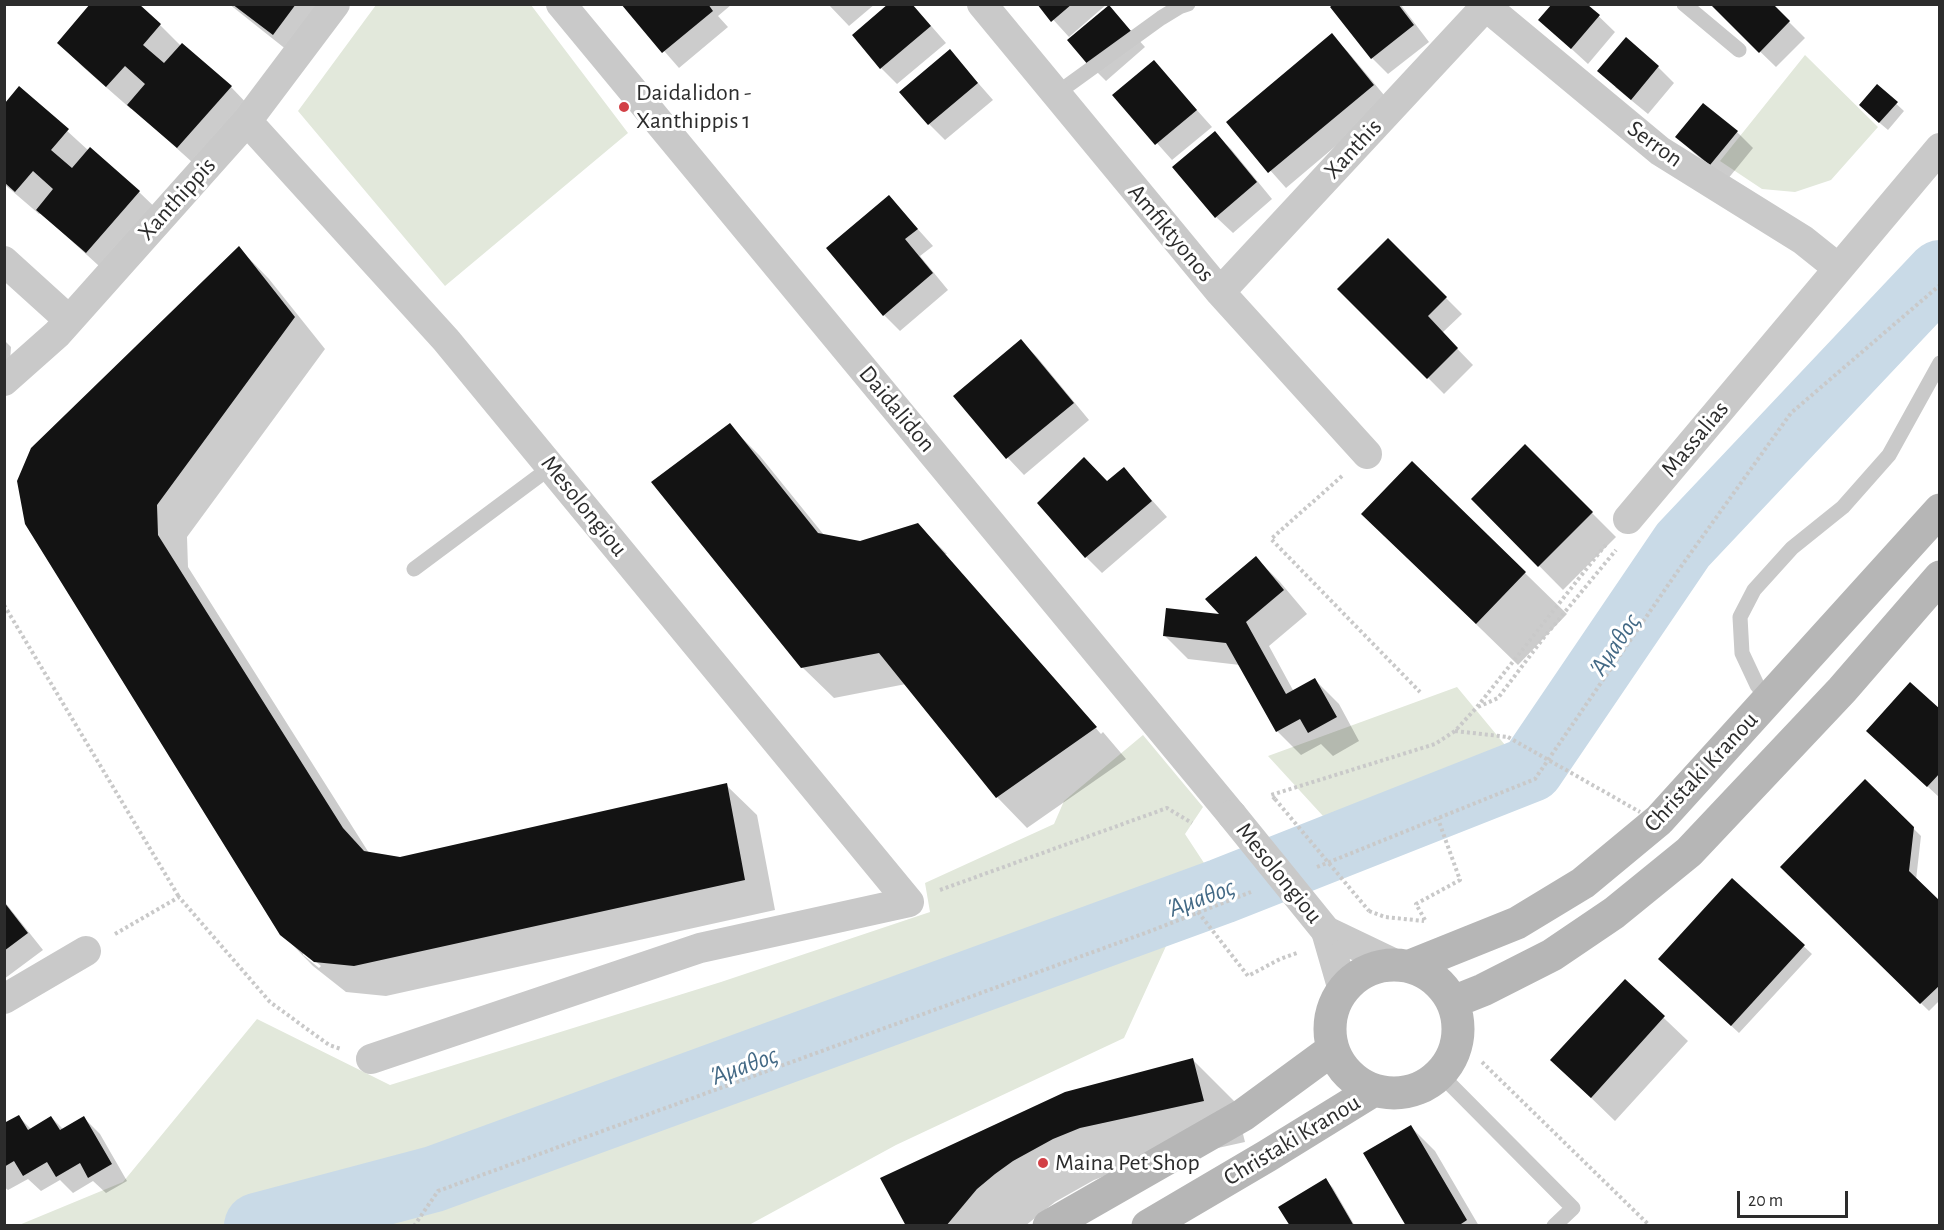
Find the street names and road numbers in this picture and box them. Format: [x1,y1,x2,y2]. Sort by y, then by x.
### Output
street label: Xanthis [1318,113,1388,185]
street label: Serron [1622,114,1688,174]
street label: Xanthippis [132,151,222,247]
street label: Amfiktyonos [1122,178,1220,288]
street label: Daidalidon [853,360,941,458]
street label: Massalias [1655,395,1735,483]
street label: Mesolongiou [535,450,633,562]
street label: Christaki Kranou [1638,706,1764,838]
street label: Mesolongiou [1230,817,1328,929]
street label: Christaki Kranou [1218,1088,1366,1192]

